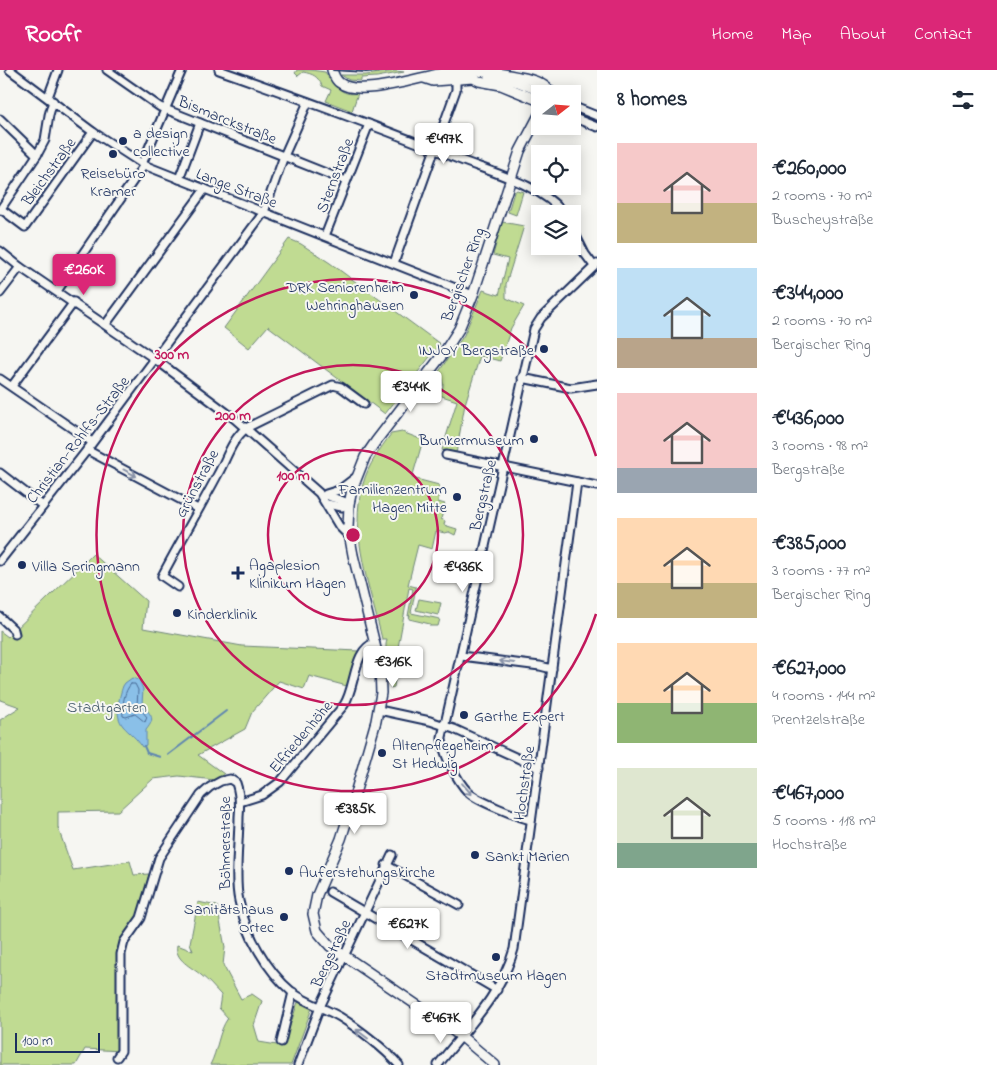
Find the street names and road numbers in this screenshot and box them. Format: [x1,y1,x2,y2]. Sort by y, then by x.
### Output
street label: Bismarckstraße [173,90,281,152]
street label: Bleichstraße [16,132,83,212]
street label: Sternstraße [311,134,361,217]
street label: Lange Straße [192,162,281,216]
street label: Bergischer Ring [435,224,492,326]
street label: Christian-Rohlfs-Straße [21,371,137,509]
street label: Grünstraße [170,445,226,523]
street label: Bergstraße [464,457,504,535]
street label: Elfriedenhöhe [264,695,340,779]
street label: Hochstraße [508,744,542,822]
street label: Böhmerstraße [214,795,238,891]
street label: Bergstraße [305,915,358,993]

